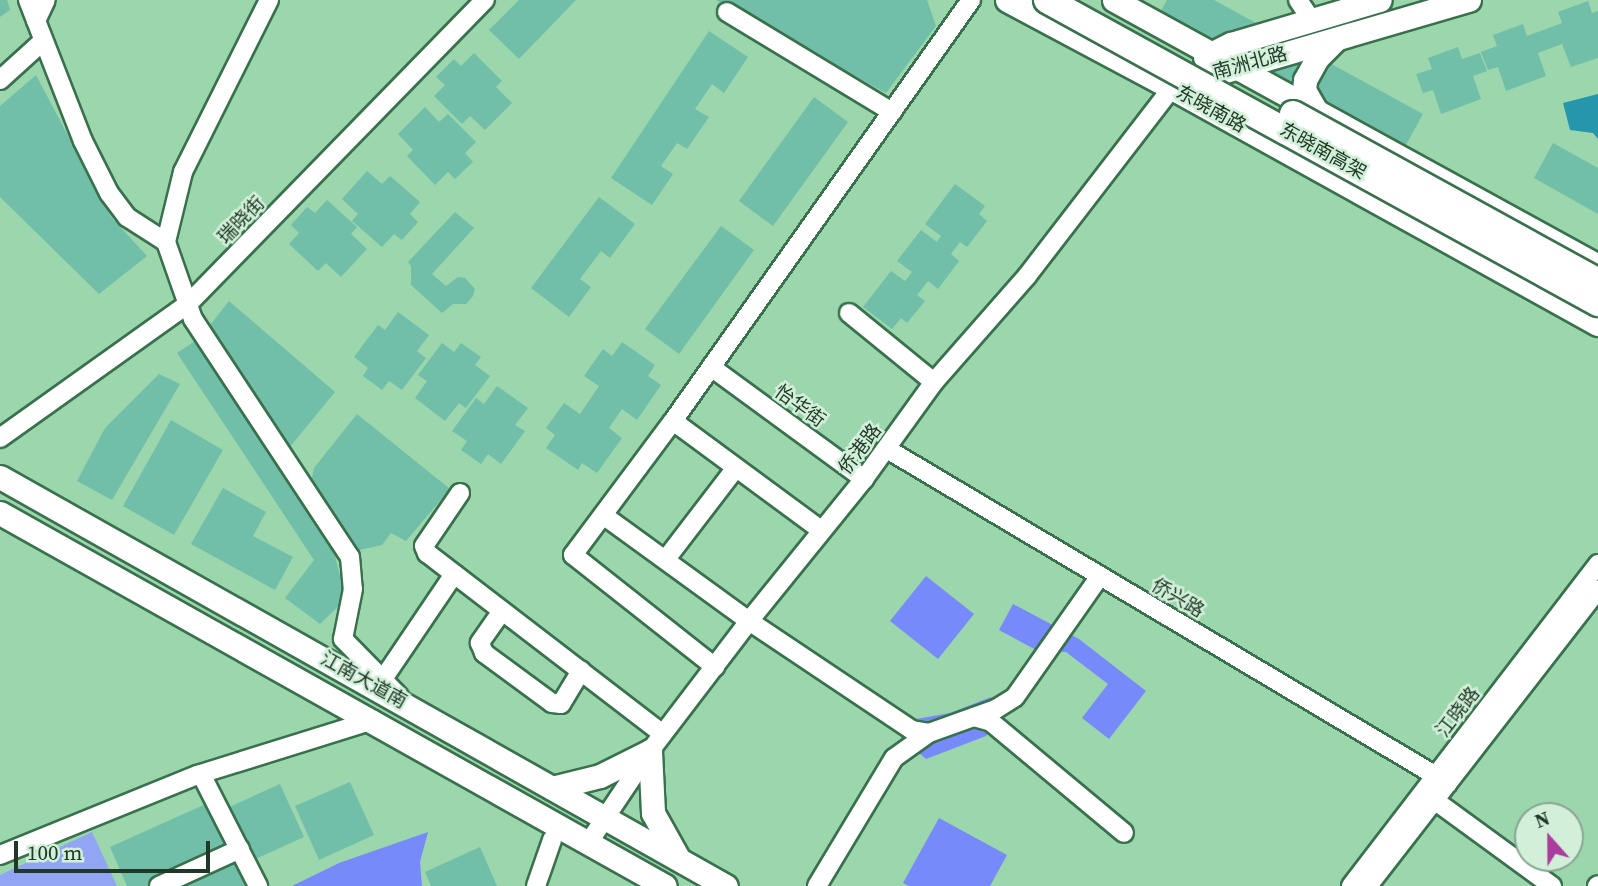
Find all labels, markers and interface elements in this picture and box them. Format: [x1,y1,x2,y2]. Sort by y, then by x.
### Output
street label: 南洲北路 [1210,42,1290,84]
street label: 东晓南路 [1172,81,1250,137]
street label: 东晓南高架 [1276,118,1370,184]
street label: 瑞晓街 [213,192,269,248]
street label: 怡华街 [770,380,830,432]
street label: 侨港路 [834,419,886,479]
street label: 侨兴路 [1148,574,1208,622]
street label: 江南大道南 [317,647,411,713]
street label: 江晓路 [1431,683,1485,741]
north arrow [1514,802,1584,872]
text: N [1531,805,1553,834]
scale bar [18,826,214,870]
text: 100 m [27,838,82,867]

